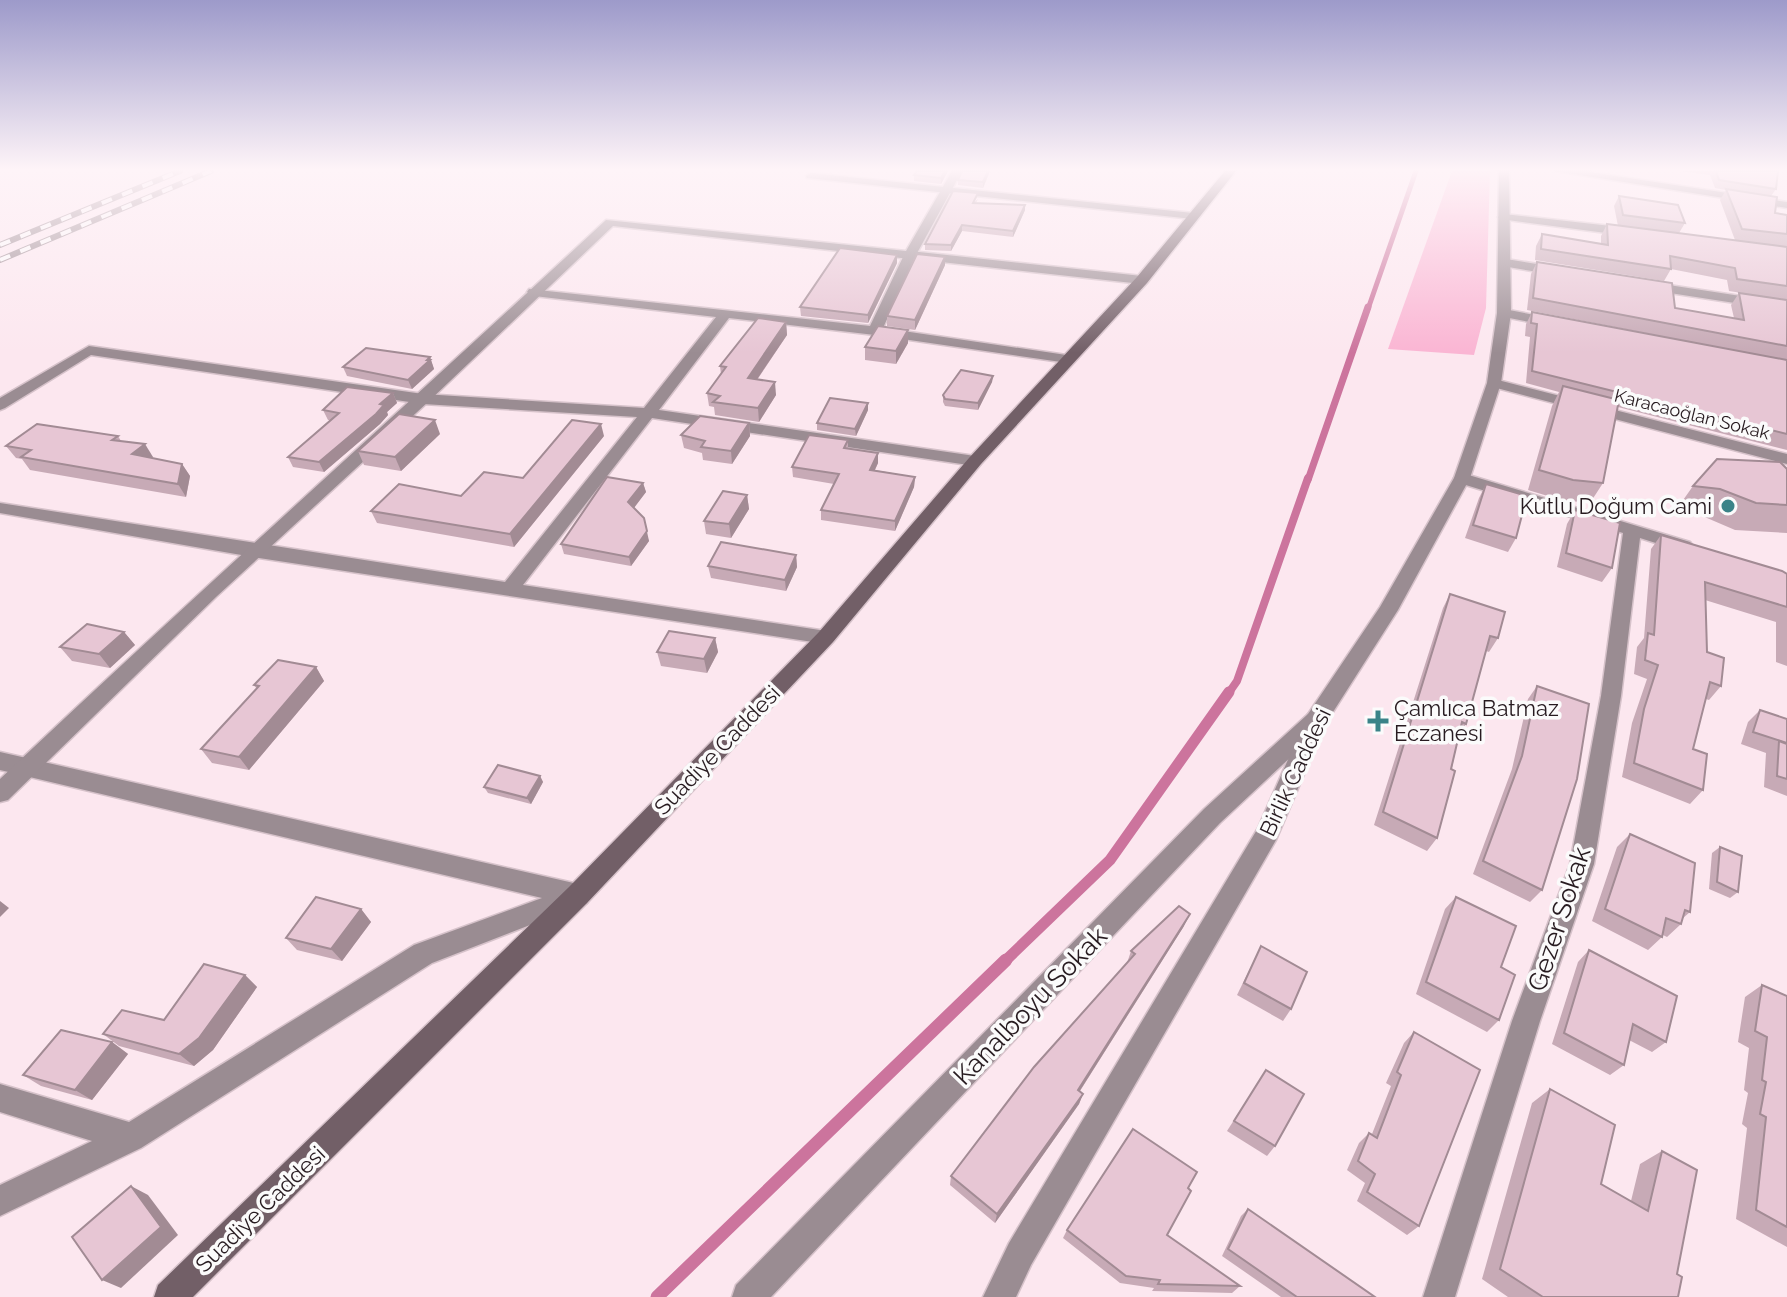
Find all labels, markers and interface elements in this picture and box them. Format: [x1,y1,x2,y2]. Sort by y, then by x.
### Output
street label: Karacaoğlan Sokak [1612,385,1772,444]
place label: Kutlu Doğum Cami [1520,493,1712,519]
marker: Kutlu Doğum Cami [1719,497,1737,515]
street label: Suadiye Caddesi [649,680,785,820]
place label: Çamlıca Batmaz Eczanesi [1394,695,1559,746]
street label: Birlik Caddesi [1254,704,1336,840]
marker: Çamlıca Batmaz Eczanesi [1369,712,1387,730]
street label: Gezer Sokak [1522,843,1596,995]
street label: Kanalboyu Sokak [947,921,1113,1091]
street label: Suadiye Caddesi [190,1141,330,1277]

